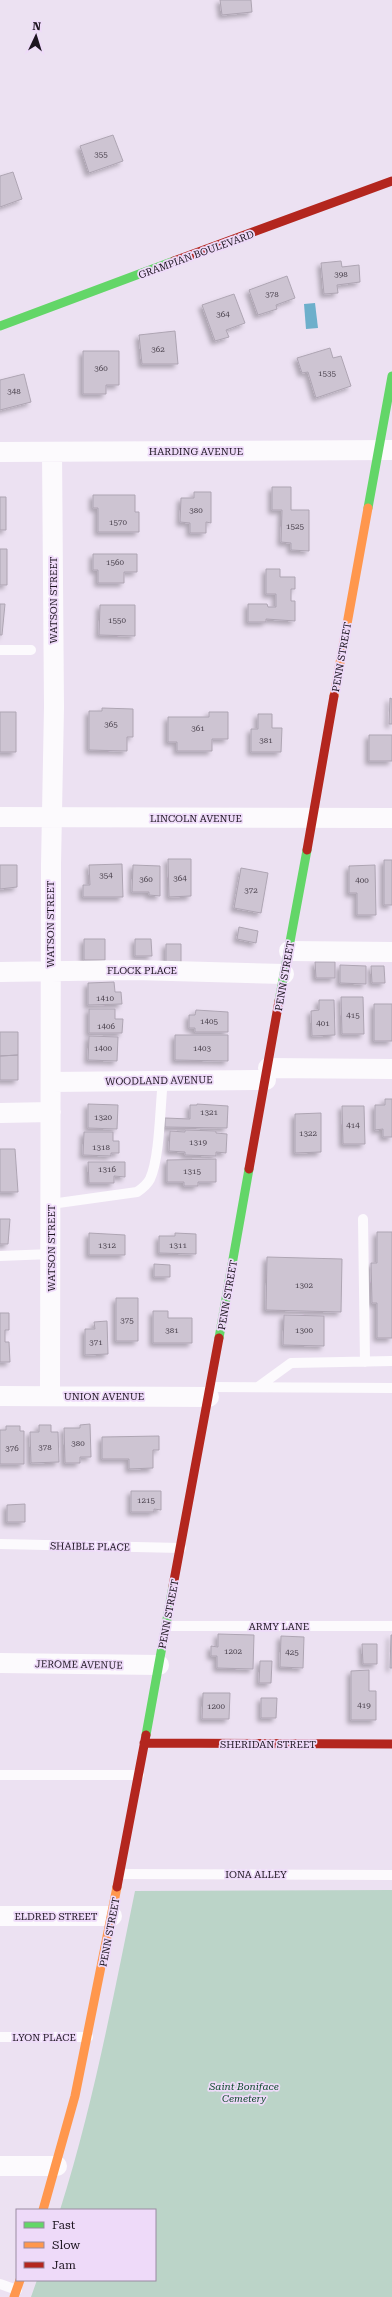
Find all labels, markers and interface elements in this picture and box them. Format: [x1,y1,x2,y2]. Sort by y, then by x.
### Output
north arrow [16,16,56,56]
text: N [32,20,42,33]
house number: 355 [94,150,108,159]
street label: GRAMPIAN BOULEVARD [137,228,256,281]
house number: 398 [334,270,348,279]
house number: 378 [265,290,279,299]
house number: 364 [216,310,230,319]
house number: 362 [151,345,165,354]
house number: 360 [94,364,108,373]
house number: 1535 [318,369,336,378]
house number: 348 [7,387,21,396]
street label: HARDING AVENUE [149,446,243,457]
house number: 380 [189,506,203,515]
house number: 1570 [109,518,127,527]
house number: 1525 [286,522,304,531]
street label: WATSON STREET [48,556,59,643]
house number: 1560 [106,558,124,567]
house number: 1550 [108,616,126,625]
street label: PENN STREET [330,621,353,693]
house number: 365 [104,720,118,729]
house number: 361 [191,724,205,733]
house number: 381 [259,736,273,745]
street label: LINCOLN AVENUE [150,813,242,824]
house number: 354 [99,871,113,880]
house number: 364 [173,874,187,883]
house number: 360 [139,875,153,884]
house number: 400 [355,876,369,885]
street label: WATSON STREET [45,880,56,967]
house number: 372 [244,886,258,895]
street label: PENN STREET [273,940,296,1012]
street label: FLOCK PLACE [107,965,177,976]
house number: 1410 [96,994,114,1003]
house number: 415 [346,1011,360,1020]
house number: 1405 [200,1017,218,1026]
house number: 401 [316,1019,330,1028]
house number: 1406 [97,1022,115,1031]
house number: 1400 [94,1044,112,1053]
house number: 1403 [193,1044,211,1053]
street label: WOODLAND AVENUE [105,1074,213,1087]
house number: 1321 [200,1108,218,1117]
house number: 1320 [94,1113,112,1122]
house number: 414 [346,1121,360,1130]
house number: 1322 [299,1129,317,1138]
house number: 1319 [189,1138,207,1147]
house number: 1318 [92,1143,110,1152]
house number: 1316 [98,1165,116,1174]
house number: 1315 [183,1167,201,1176]
street label: WATSON STREET [46,1204,57,1291]
house number: 1312 [98,1241,116,1250]
house number: 1311 [169,1241,187,1250]
street label: PENN STREET [216,1259,239,1331]
house number: 1302 [295,1281,313,1290]
house number: 375 [120,1316,134,1325]
house number: 381 [165,1326,179,1335]
house number: 1300 [295,1326,313,1335]
house number: 371 [89,1338,103,1347]
street label: UNION AVENUE [64,1391,144,1402]
house number: 380 [71,1439,85,1448]
house number: 378 [38,1443,52,1452]
house number: 376 [5,1444,19,1453]
house number: 1215 [137,1496,155,1505]
street label: SHAIBLE PLACE [50,1540,130,1553]
street label: PENN STREET [156,1578,181,1650]
street label: ARMY LANE [249,1621,309,1632]
house number: 1202 [224,1647,242,1656]
house number: 425 [285,1648,299,1657]
street label: JEROME AVENUE [35,1658,123,1671]
house number: 419 [357,1701,371,1710]
house number: 1200 [207,1702,225,1711]
street label: SHERIDAN STREET [220,1739,316,1750]
street label: IONA ALLEY [225,1869,287,1880]
street label: PENN STREET [97,1896,122,1968]
street label: ELDRED STREET [14,1911,98,1922]
street label: LYON PLACE [12,2032,76,2043]
park label: Saint Boniface Cemetery [208,2081,279,2104]
legend [16,2209,156,2281]
text: Fast [52,2218,76,2232]
text: Slow [52,2238,80,2252]
text: Jam [52,2258,76,2272]

